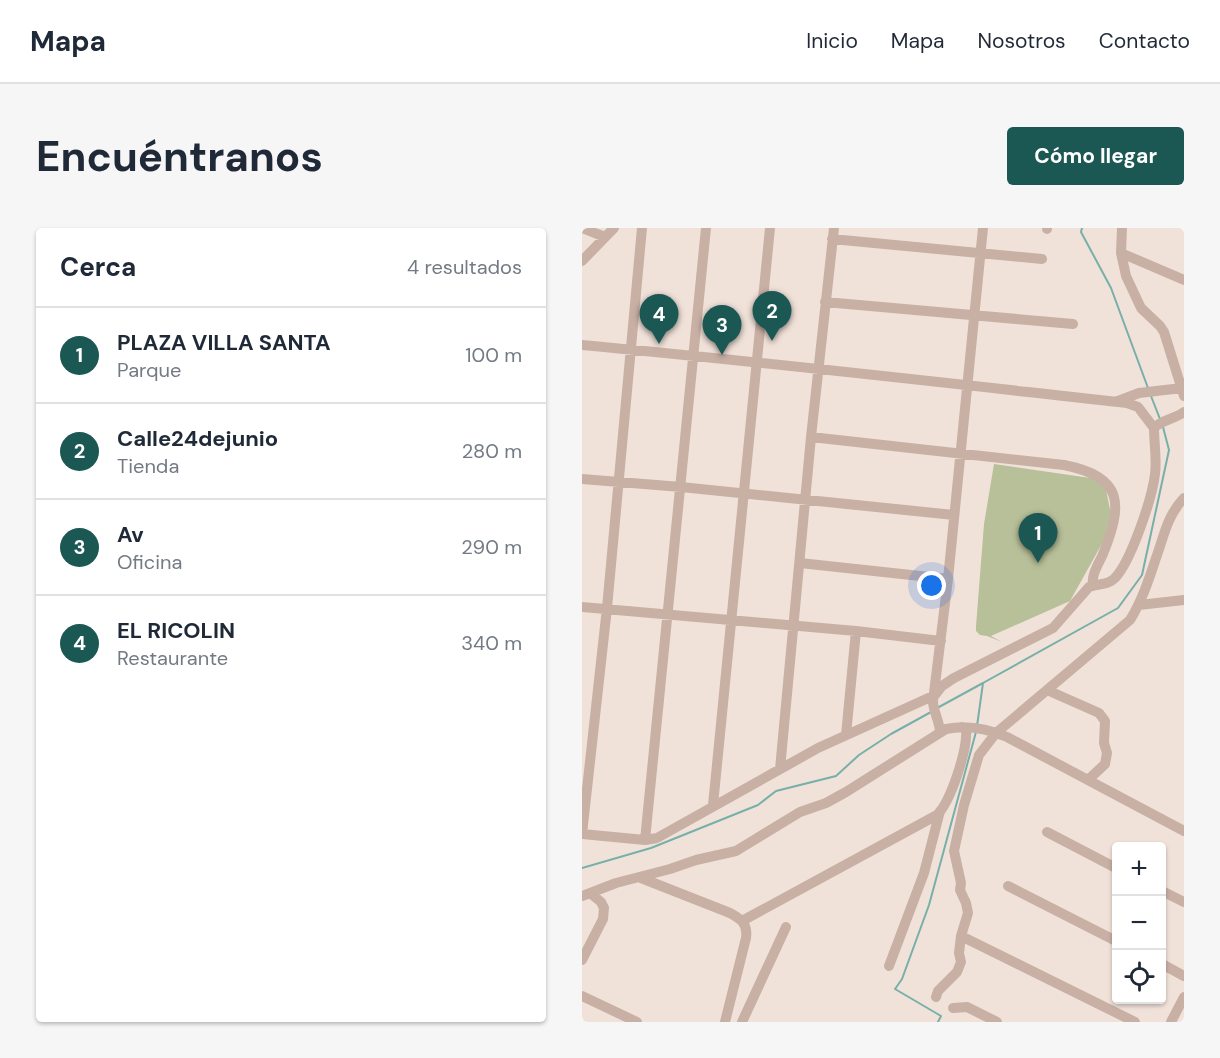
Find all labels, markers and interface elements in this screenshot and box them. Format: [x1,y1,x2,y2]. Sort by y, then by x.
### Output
text: Mapa [30,23,106,60]
text: Inicio [806,27,858,55]
text: Mapa [891,27,945,55]
text: Nosotros [978,27,1066,55]
text: Contacto [1099,27,1190,55]
button: Cómo llegar [1007,127,1184,185]
text: Encuéntranos [36,129,323,184]
text: Cerca [60,250,136,284]
text: 4 resultados [407,254,522,280]
pin: 2 [752,291,792,341]
pin: 4 [640,294,679,344]
pin: 3 [702,306,742,355]
text: PLAZA VILLA SANTA [117,328,331,357]
text: 1 [76,342,83,368]
text: 100 m [465,342,522,368]
text: Parque [117,357,181,383]
text: Calle24dejunio [117,424,278,453]
text: 2 [74,438,85,464]
text: 280 m [462,438,522,464]
text: Tienda [117,453,179,479]
pin: 1 [1018,514,1058,563]
text: Av [117,520,144,549]
text: 3 [73,534,86,560]
text: 290 m [461,534,522,560]
text: Oficina [117,549,182,575]
your location [917,571,946,600]
text: EL RICOLIN [117,616,235,645]
text: 4 [73,630,86,656]
text: 340 m [461,630,522,656]
text: Restaurante [117,645,228,671]
map controls [1112,842,1166,1004]
button: + [1112,842,1166,896]
button: − [1112,896,1166,950]
button: locate [1112,950,1166,1004]

